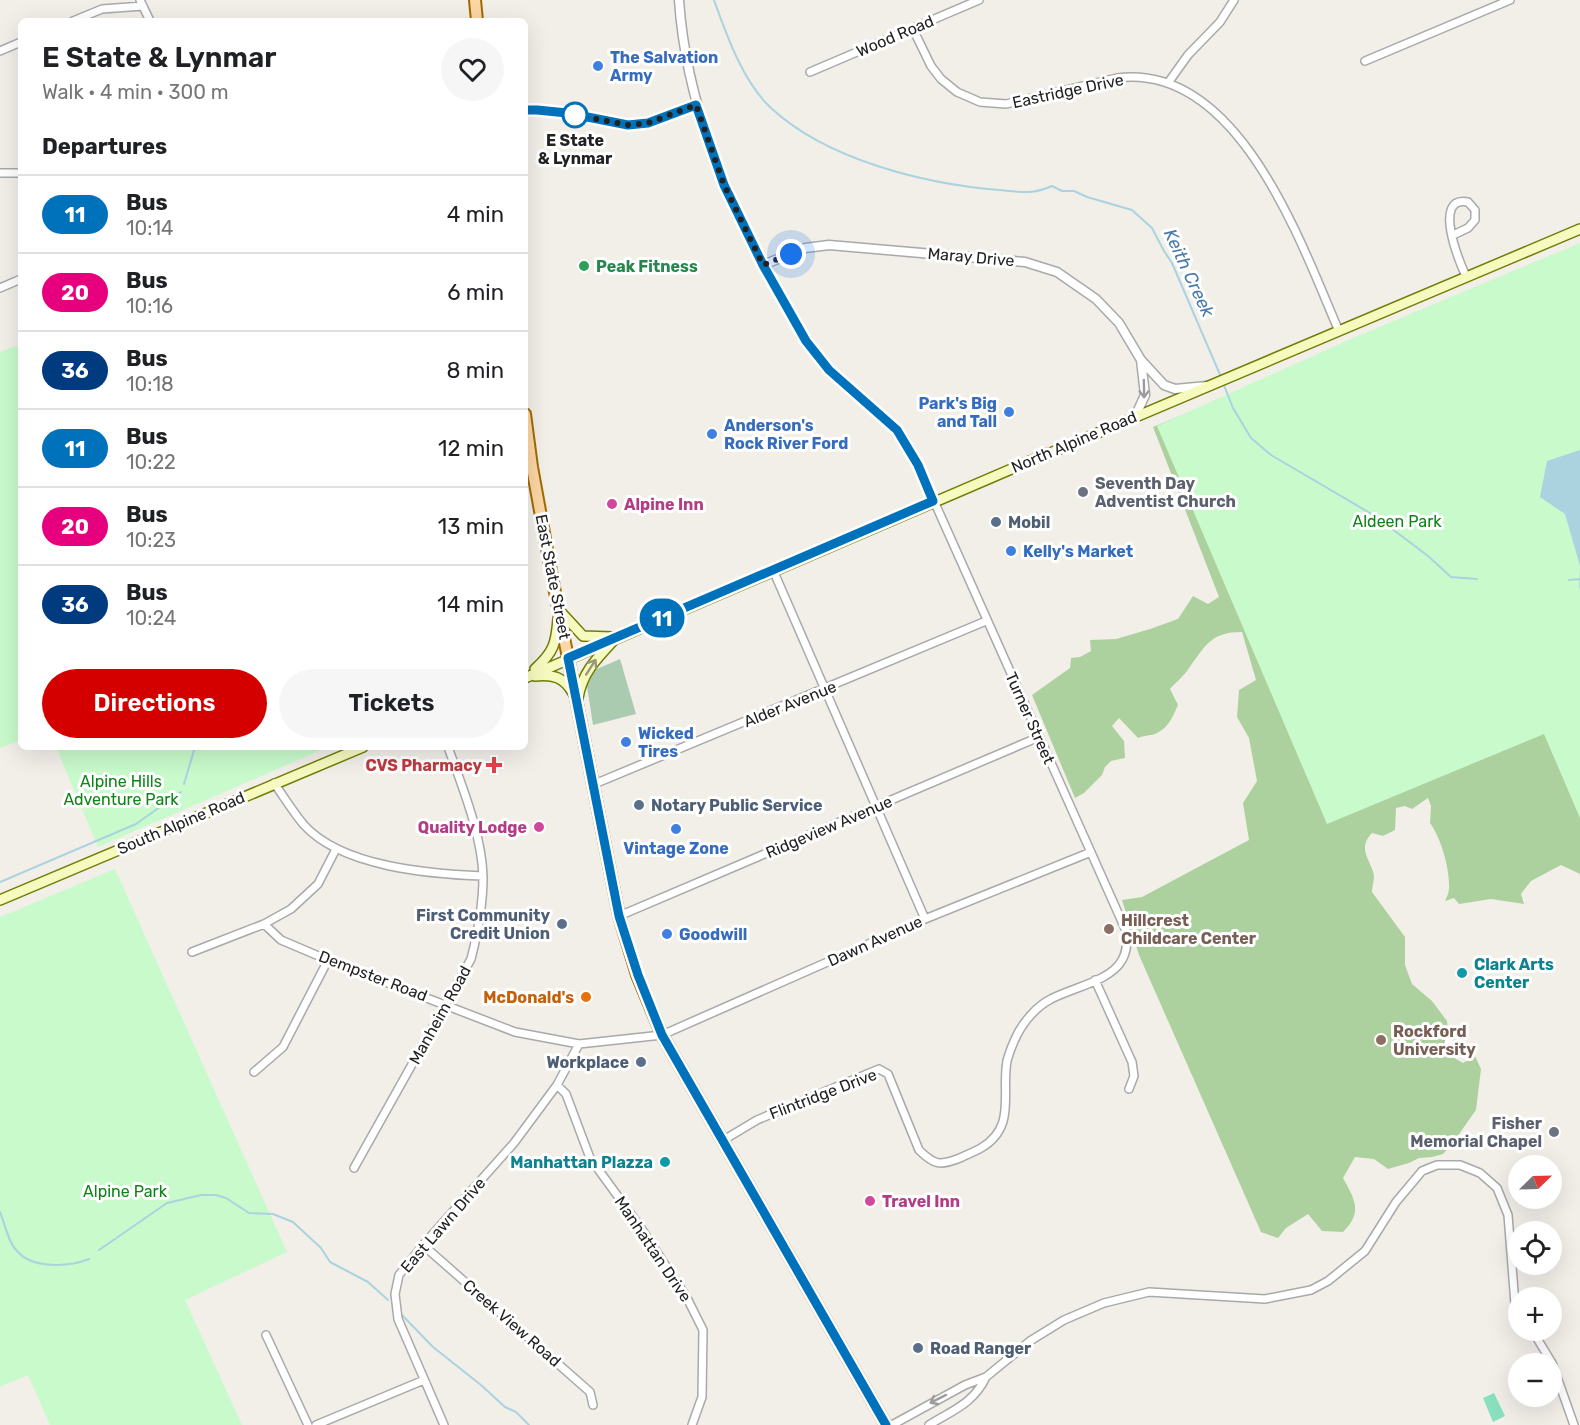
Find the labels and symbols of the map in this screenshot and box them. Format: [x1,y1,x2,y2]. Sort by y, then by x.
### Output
street label: Wood Road [853,11,937,61]
place label: The Salvation Army [610,48,718,85]
marker: The Salvation Army [591,59,605,73]
street label: Eastridge Drive [1011,70,1125,112]
marker: E State & Lynmar [562,102,588,128]
place label: E State & Lynmar [538,131,613,168]
water label: Keith Creek [1159,225,1219,321]
your location [776,239,806,269]
street label: Maray Drive [927,244,1015,270]
place label: Peak Fitness [596,257,698,276]
marker: Peak Fitness [577,259,591,273]
one-way arrow [1138,379,1149,399]
place label: Park's Big and Tall [918,394,997,431]
marker: Park's Big and Tall [1002,405,1016,419]
street label: North Alpine Road [1008,407,1140,477]
place label: Anderson's Rock River Ford [724,416,848,453]
marker: Anderson's Rock River Ford [705,427,719,441]
place label: Seventh Day Adventist Church [1095,474,1236,511]
marker: Seventh Day Adventist Church [1076,485,1090,499]
place label: Alpine Inn [624,495,704,514]
marker: Alpine Inn [605,497,619,511]
park label: Aldeen Park [1353,512,1442,531]
street label: East State Street [532,513,574,641]
place label: Mobil [1008,513,1050,532]
marker: Mobil [989,515,1003,529]
place label: Kelly's Market [1023,542,1134,561]
marker: Kelly's Market [1004,544,1018,558]
line badge: 11 [635,598,689,638]
one-way arrow [584,658,597,675]
street label: Turner Street [1001,669,1059,767]
street label: Alder Avenue [741,677,839,731]
place label: Wicked Tires [638,724,694,761]
marker: Wicked Tires [619,735,633,749]
place label: CVS Pharmacy [366,756,482,775]
marker: CVS Pharmacy [487,758,501,772]
park label: Alpine Hills Adventure Park [63,772,179,809]
street label: South Alpine Road [114,788,248,858]
street label: Ridgeview Avenue [763,792,895,862]
place label: Notary Public Service [651,796,823,815]
marker: Notary Public Service [632,798,646,812]
place label: Quality Lodge [418,818,527,837]
marker: Quality Lodge [532,820,546,834]
marker: Vintage Zone [669,822,683,836]
place label: Vintage Zone [623,839,729,858]
place label: First Community Credit Union [416,906,550,943]
place label: Hillcrest Childcare Center [1121,911,1257,948]
street label: Dawn Avenue [825,912,925,970]
marker: First Community Credit Union [555,917,569,931]
marker: Hillcrest Childcare Center [1102,922,1116,936]
place label: Goodwill [679,925,747,944]
marker: Goodwill [660,927,674,941]
street label: Dempster Road [316,947,430,1005]
place label: Clark Arts Center [1474,955,1554,992]
street label: Manheim Road [405,962,475,1068]
marker: Clark Arts Center [1455,966,1469,980]
place label: McDonald's [483,988,574,1007]
marker: McDonald's [579,990,593,1004]
place label: Rockford University [1393,1022,1476,1059]
marker: Rockford University [1374,1033,1388,1047]
place label: Workplace [547,1053,629,1072]
marker: Workplace [634,1055,648,1069]
street label: Flintridge Drive [767,1065,879,1123]
place label: Fisher Memorial Chapel [1410,1114,1543,1151]
marker: Fisher Memorial Chapel [1547,1125,1561,1139]
place label: Manhattan Plazza [510,1153,653,1172]
marker: Manhattan Plazza [658,1155,672,1169]
north arrow [1508,1155,1562,1209]
street label: East Lawn Drive [397,1174,489,1276]
park label: Alpine Park [83,1182,168,1201]
place label: Travel Inn [882,1192,960,1211]
street label: Manhattan Drive [611,1193,695,1305]
marker: Travel Inn [863,1194,877,1208]
street label: Creek View Road [459,1275,565,1371]
place label: Road Ranger [930,1339,1032,1358]
marker: Road Ranger [911,1341,925,1355]
one-way arrow [930,1393,947,1405]

